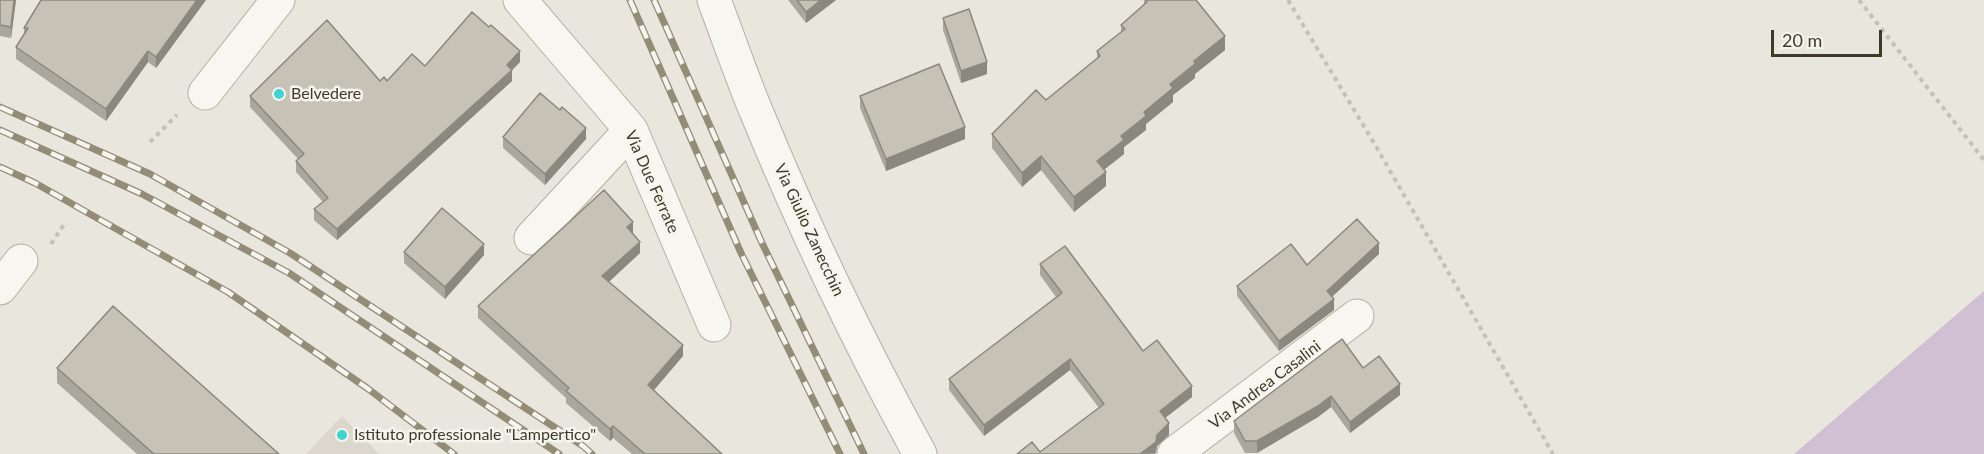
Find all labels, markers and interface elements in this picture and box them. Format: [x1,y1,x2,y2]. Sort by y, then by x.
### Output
scale bar [1774,18,1885,56]
text: 20 m [1782,29,1822,51]
place label: Belvedere [291,84,361,104]
marker: Belvedere [272,87,286,101]
street label: Via Due Ferrate [621,128,683,236]
street label: Via Giulio Zanecchin [770,161,848,299]
street label: Via Andrea Casalini [1205,337,1325,433]
place label: Istituto professionale "Lampertico" [354,425,596,445]
marker: Istituto professionale "Lampertico" [335,428,349,442]

